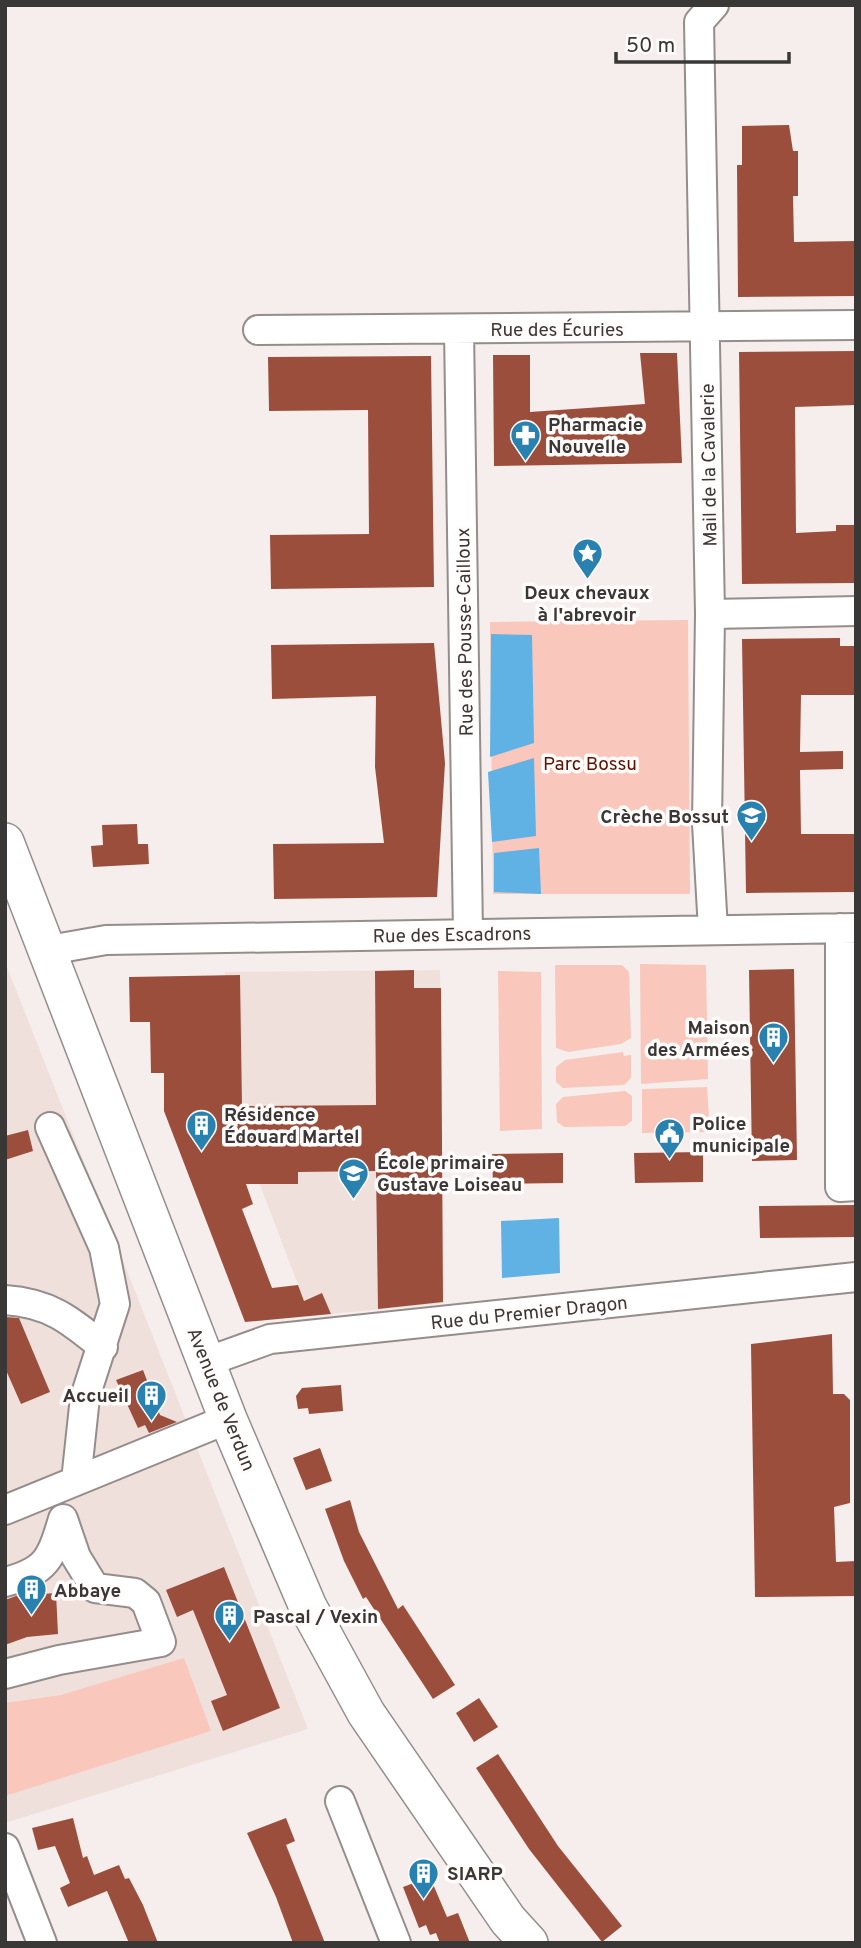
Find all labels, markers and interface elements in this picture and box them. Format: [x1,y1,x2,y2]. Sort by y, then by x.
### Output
scale bar [616,21,789,65]
text: 50 m [626,33,675,60]
street label: Rue des Écuries [490,318,624,343]
street label: Mail de la Cavalerie [697,383,723,547]
place label: Pharmacie Nouvelle [548,414,643,460]
pharmacy icon: Pharmacie Nouvelle [508,418,542,462]
street label: Rue des Pousse-Cailloux [452,527,480,737]
place icon: Deux chevaux à l'abrevoir [570,536,604,580]
place label: Deux chevaux à l'abrevoir [524,582,650,628]
park label: Parc Bossu [543,753,637,777]
school or university icon: Crèche Bossut [735,799,769,843]
place label: Crèche Bossut [600,806,729,830]
street label: Rue des Escadrons [372,923,532,949]
place label: Maison des Armées [647,1017,750,1063]
building icon: Maison des Armées [756,1021,790,1065]
place label: Résidence Édouard Martel [224,1104,360,1150]
building icon: Résidence Édouard Martel [184,1108,218,1152]
place label: Police municipale [692,1113,790,1159]
public building icon: Police municipale [652,1117,686,1161]
place label: École primaire Gustave Loiseau [377,1151,522,1198]
school or university icon: École primaire Gustave Loiseau [337,1156,371,1200]
street label: Rue du Premier Dragon [429,1292,629,1336]
street label: Avenue de Verdun [180,1324,260,1475]
building icon: Accueil [135,1378,169,1422]
place label: Accueil [63,1385,129,1409]
building icon: Abbaye [14,1573,48,1617]
place label: Abbaye [54,1580,121,1604]
building icon: Pascal / Vexin [213,1599,247,1643]
place label: Pascal / Vexin [253,1606,378,1630]
building icon: SIARP [407,1856,441,1900]
place label: SIARP [447,1863,503,1887]

